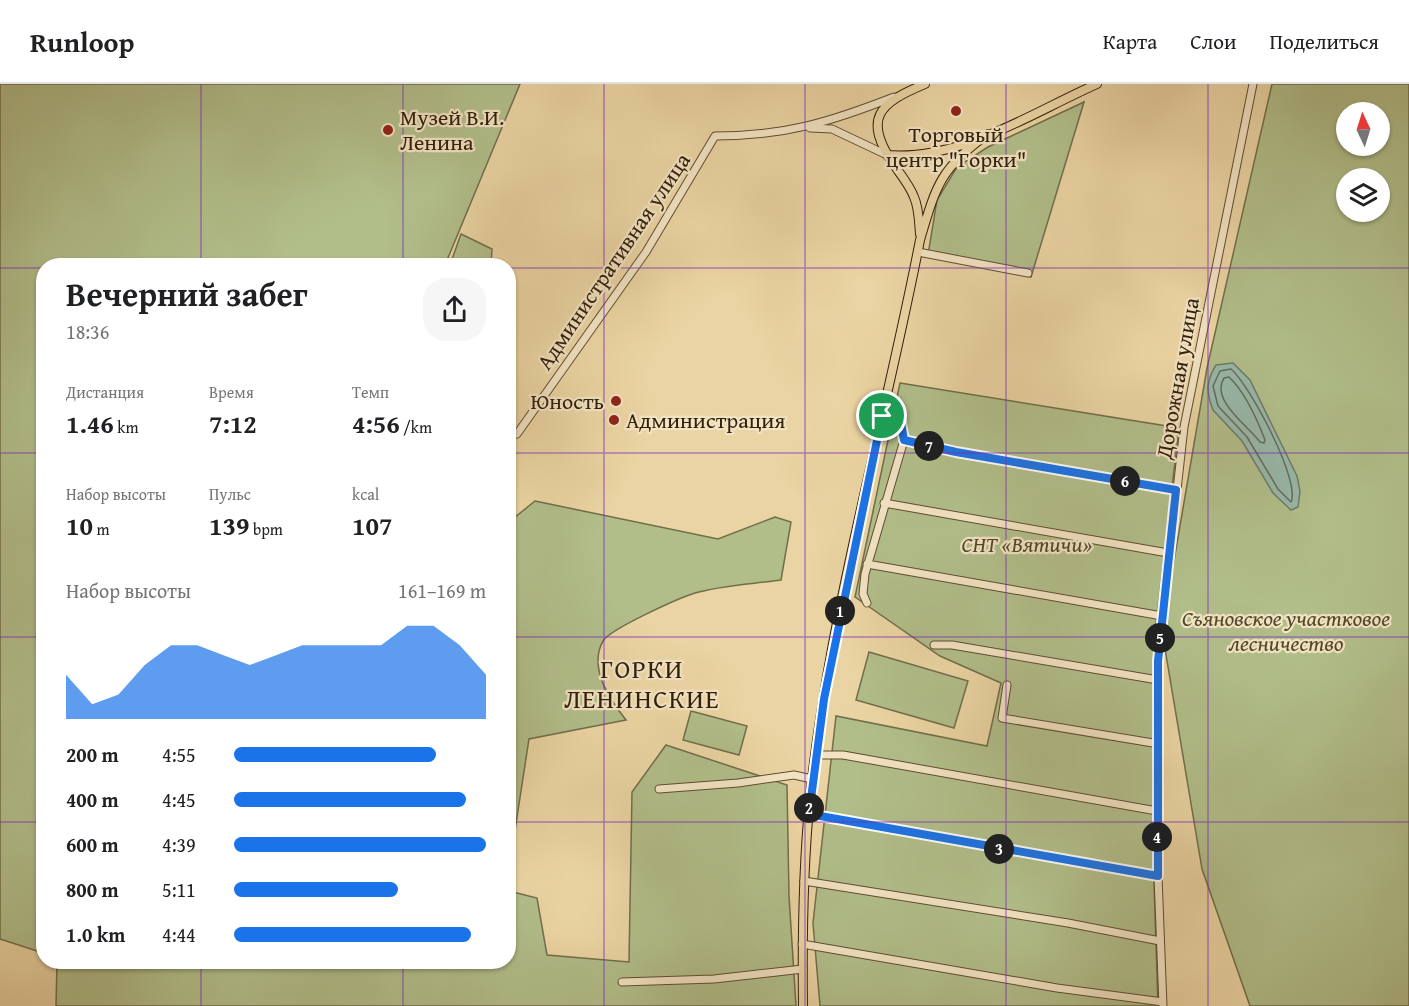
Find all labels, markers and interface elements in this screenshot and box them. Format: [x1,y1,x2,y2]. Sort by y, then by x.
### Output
text: Runloop [30,21,134,62]
text: Карта [1103,26,1157,57]
text: Слои [1190,26,1236,57]
text: Поделиться [1269,26,1379,57]
place label: Музей В.И. Ленина [400,101,504,158]
north arrow [1336,102,1390,156]
map controls [1336,102,1390,222]
marker: Торговый центр "Горки" [949,104,963,118]
place label: Торговый центр "Горки" [886,118,1026,175]
marker: Музей В.И. Ленина [381,123,395,137]
street label: Административная улица [528,146,698,376]
button: layers [1336,168,1390,222]
text: Вечерний забег [66,270,308,318]
button: share [423,278,486,341]
street label: Дорожная улица [1147,294,1207,462]
text: 18:36 [66,317,109,346]
text: Дистанция [66,380,144,404]
text: Время [209,380,254,404]
text: Темп [352,380,389,404]
place label: Юность [530,385,604,417]
pin [856,390,907,441]
marker: Юность [609,394,623,408]
icon: arrive [865,399,898,432]
text: 1.46 [66,404,114,443]
text: 7:12 [209,404,257,443]
text: 4:56 [352,404,400,443]
place label: Администрация [626,404,785,436]
marker: Администрация [607,413,621,427]
text: km [114,415,138,439]
text: /km [400,415,432,439]
pin: 7 [914,431,944,461]
text: 7 [925,434,933,458]
pin: 6 [1110,466,1140,496]
text: 6 [1121,469,1129,493]
text: Набор высоты [66,482,166,506]
text: Пульс [209,482,251,506]
text: kcal [352,482,379,506]
text: 10 [66,506,93,545]
text: 139 [209,506,249,545]
text: 107 [352,506,392,545]
text: m [93,517,110,541]
text: bpm [249,517,283,541]
park label: СНТ «Вятичи» [962,528,1092,560]
text: Набор высоты [66,576,191,605]
text: 161–169 m [398,576,486,605]
pin: 1 [825,596,855,626]
text: 1 [836,599,844,623]
park label: Съяновское участковое лесничество [1182,602,1390,659]
pin: 5 [1145,623,1175,653]
text: 5 [1156,626,1164,650]
district label: ГОРКИ ЛЕНИНСКИЕ [564,649,720,718]
text: 200 m [66,740,119,769]
text: 4:55 [162,740,196,769]
text: 400 m [66,785,119,814]
text: 4:45 [162,785,196,814]
pin: 2 [794,793,824,823]
text: 2 [805,796,813,820]
pin: 4 [1142,822,1172,852]
text: 4 [1153,825,1161,849]
text: 600 m [66,830,119,859]
text: 4:39 [162,830,196,859]
pin: 3 [984,834,1014,864]
text: 3 [995,837,1003,861]
text: 800 m [66,875,119,904]
text: 5:11 [162,875,196,904]
text: 1.0 km [66,920,125,949]
text: 4:44 [162,920,196,949]

